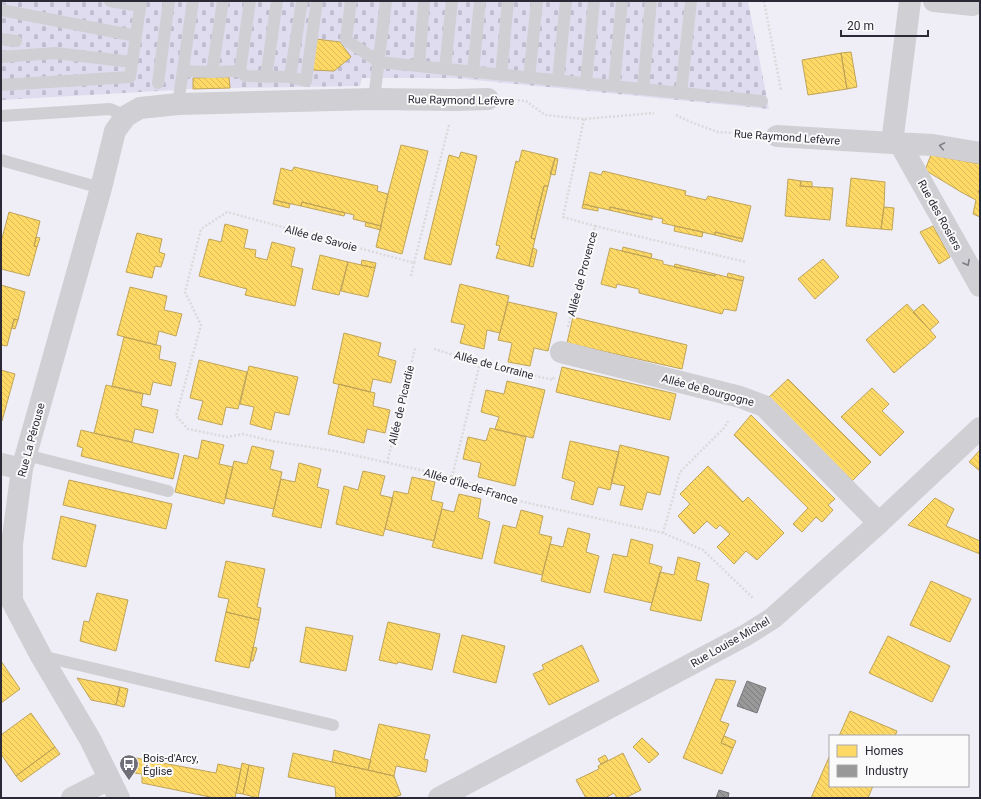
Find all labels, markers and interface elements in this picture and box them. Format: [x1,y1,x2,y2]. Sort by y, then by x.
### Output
scale bar [841,12,928,38]
text: 20 m [847,19,874,33]
street label: Rue Raymond Lefèvre [408,93,514,108]
street label: Rue Raymond Lefèvre [734,127,841,148]
one-way arrow [938,142,945,151]
street label: Rue des Rosiers [915,178,964,253]
street label: Allée de Savoie [283,223,359,254]
street label: Allée de Provence [565,230,600,318]
one-way arrow [963,259,970,266]
street label: Allée de Lorraine [453,349,535,382]
street label: Allée de Picardie [386,364,417,446]
street label: Allée de Bourgogne [660,372,756,409]
street label: Rue La Pérouse [15,401,48,479]
street label: Allée d'Île-de-France [422,466,520,507]
street label: Rue Louise Michel [688,615,772,670]
legend [829,735,969,787]
text: Homes [865,744,903,758]
place label: Bois-d'Arcy, Église [143,752,198,778]
bus stop icon: Bois-d'Arcy, Église [118,753,140,781]
text: Industry [865,764,909,778]

